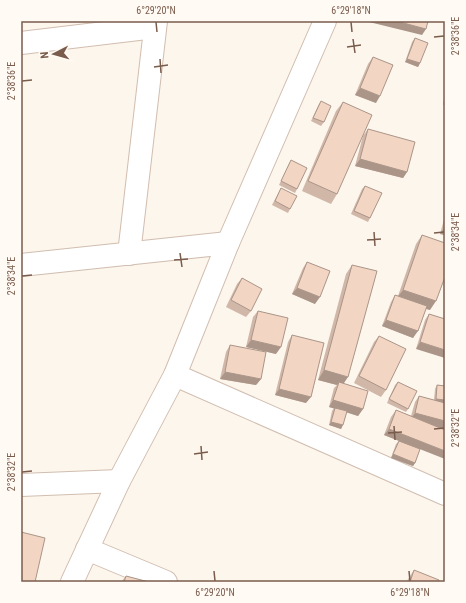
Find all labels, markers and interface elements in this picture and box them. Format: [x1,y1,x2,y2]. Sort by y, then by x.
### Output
text: 6°29'20"N [136,5,176,16]
text: 6°29'18"N [331,5,371,16]
text: 2°38'36"E [450,17,461,55]
north arrow [34,34,74,74]
text: N [38,51,51,59]
text: 2°38'36"E [6,62,17,100]
text: 2°38'34"E [450,213,461,251]
text: 2°38'34"E [6,257,17,295]
text: 2°38'32"E [450,409,461,447]
text: 2°38'32"E [6,453,17,491]
text: 6°29'20"N [195,587,235,598]
text: 6°29'18"N [390,587,430,598]

